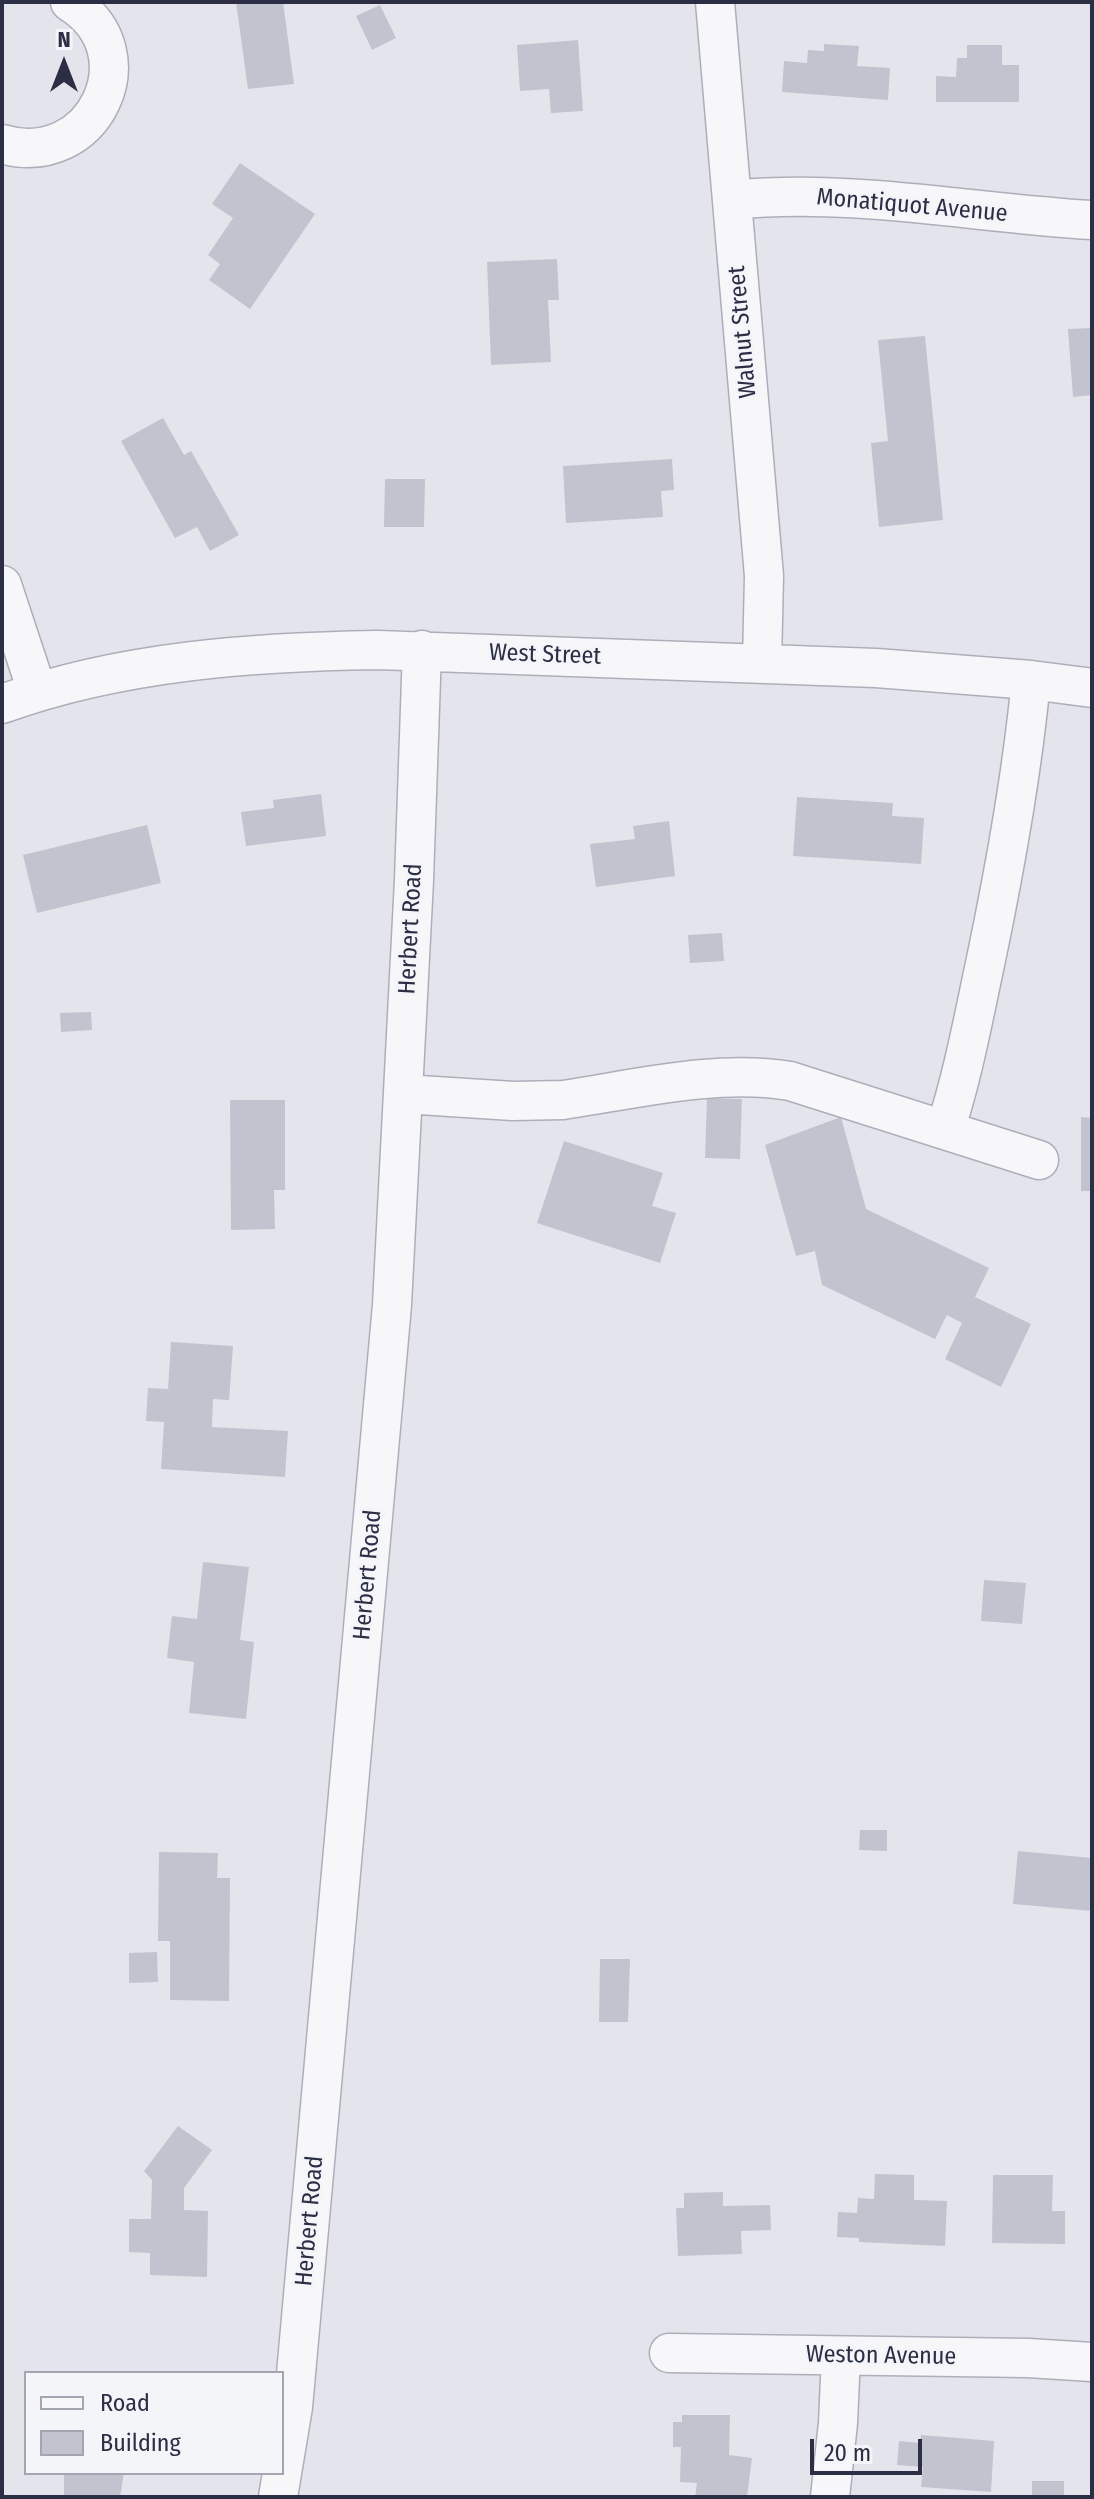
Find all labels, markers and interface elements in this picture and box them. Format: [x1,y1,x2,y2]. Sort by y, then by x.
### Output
north arrow [24,24,104,104]
text: N [57,26,71,53]
street label: Monatiquot Avenue [815,183,1009,229]
street label: Walnut Street [723,265,763,399]
street label: West Street [488,639,602,671]
street label: Herbert Road [393,863,429,995]
street label: Herbert Road [348,1508,388,1642]
street label: Herbert Road [290,2154,330,2288]
street label: Weston Avenue [806,2340,956,2372]
legend [24,2371,284,2475]
text: Road [100,2389,150,2417]
scale bar [814,2423,926,2473]
text: Building [100,2429,181,2457]
text: 20 m [824,2439,871,2467]

